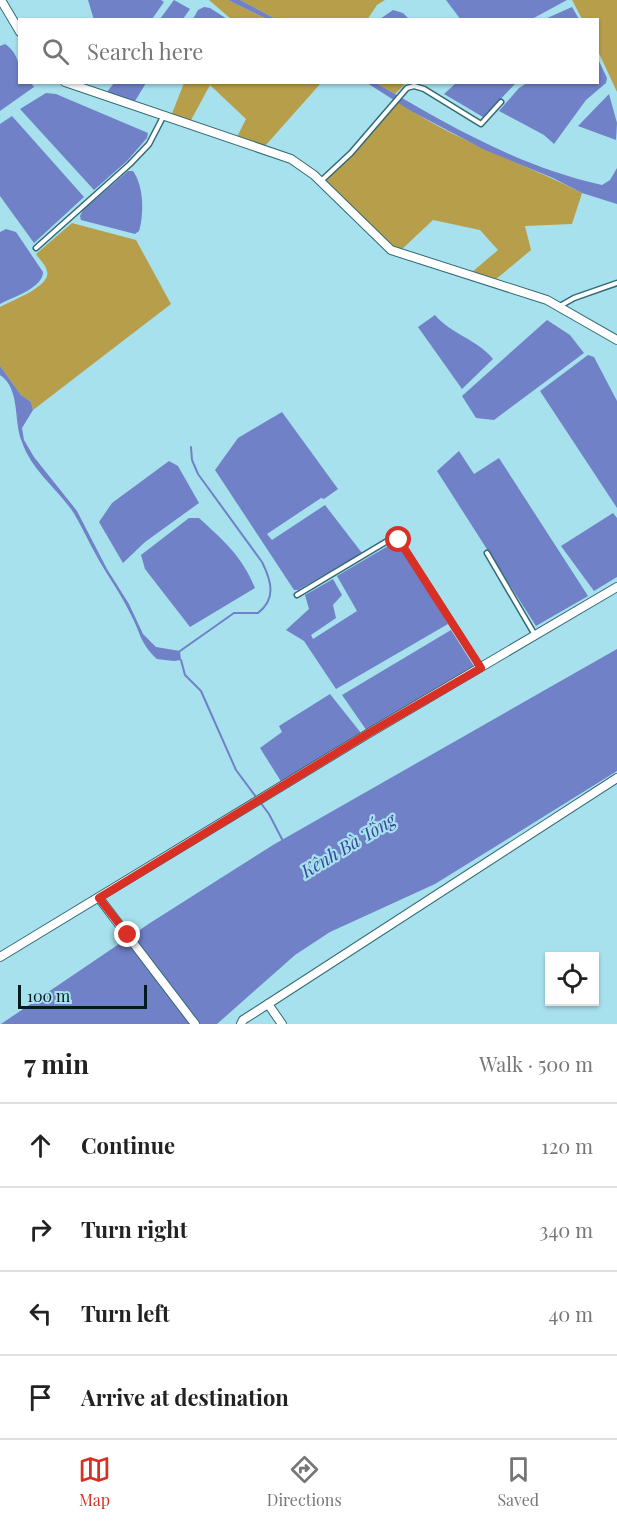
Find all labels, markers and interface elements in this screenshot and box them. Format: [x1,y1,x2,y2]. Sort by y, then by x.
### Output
search box [18,18,599,84]
icon: search [39,35,72,68]
text: Search here [87,36,203,66]
route start [385,526,411,552]
water label: Kênh Bà Tống [295,805,401,883]
route end [114,921,140,947]
map controls [545,952,599,1006]
button: locate [545,952,599,1006]
scale bar [18,982,147,1010]
text: 100 m [27,985,70,1006]
text: 7 min [24,1046,89,1081]
text: Walk · 500 m [479,1050,593,1077]
icon: ahead [24,1129,57,1162]
text: Continue [81,1130,175,1160]
text: 120 m [541,1132,593,1159]
icon: right [24,1213,57,1246]
text: Turn right [81,1214,187,1244]
text: 340 m [539,1216,593,1243]
icon: left [24,1297,57,1330]
text: Turn left [81,1298,170,1328]
text: 40 m [548,1300,593,1327]
icon: arrive [24,1381,57,1414]
text: Arrive at destination [81,1382,289,1412]
tab: Map [78,1453,111,1510]
tab: Directions [267,1453,342,1510]
tab: Saved [497,1453,539,1510]

